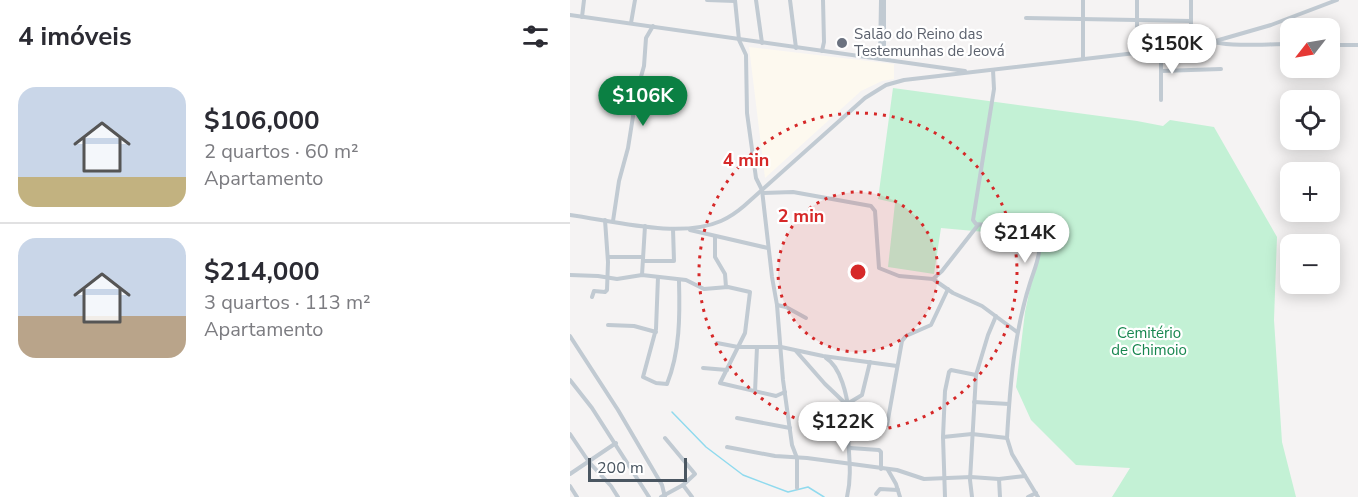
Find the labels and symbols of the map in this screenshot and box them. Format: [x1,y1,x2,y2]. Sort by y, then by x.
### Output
north arrow [1280,18,1340,78]
place label: Salão do Reino das Testemunhas de Jeová [854,24,1005,61]
pin: $150K [1130,24,1214,75]
marker: Salão do Reino das Testemunhas de Jeová [835,36,849,50]
pin: $106K [601,76,685,127]
text: 4 min [723,148,769,172]
text: 2 min [778,204,824,228]
pin: $214K [983,213,1067,264]
centre of rings [848,262,868,282]
park label: Cemitério de Chimoio [1111,323,1187,360]
pin: $122K [801,402,885,453]
scale bar [588,455,687,482]

